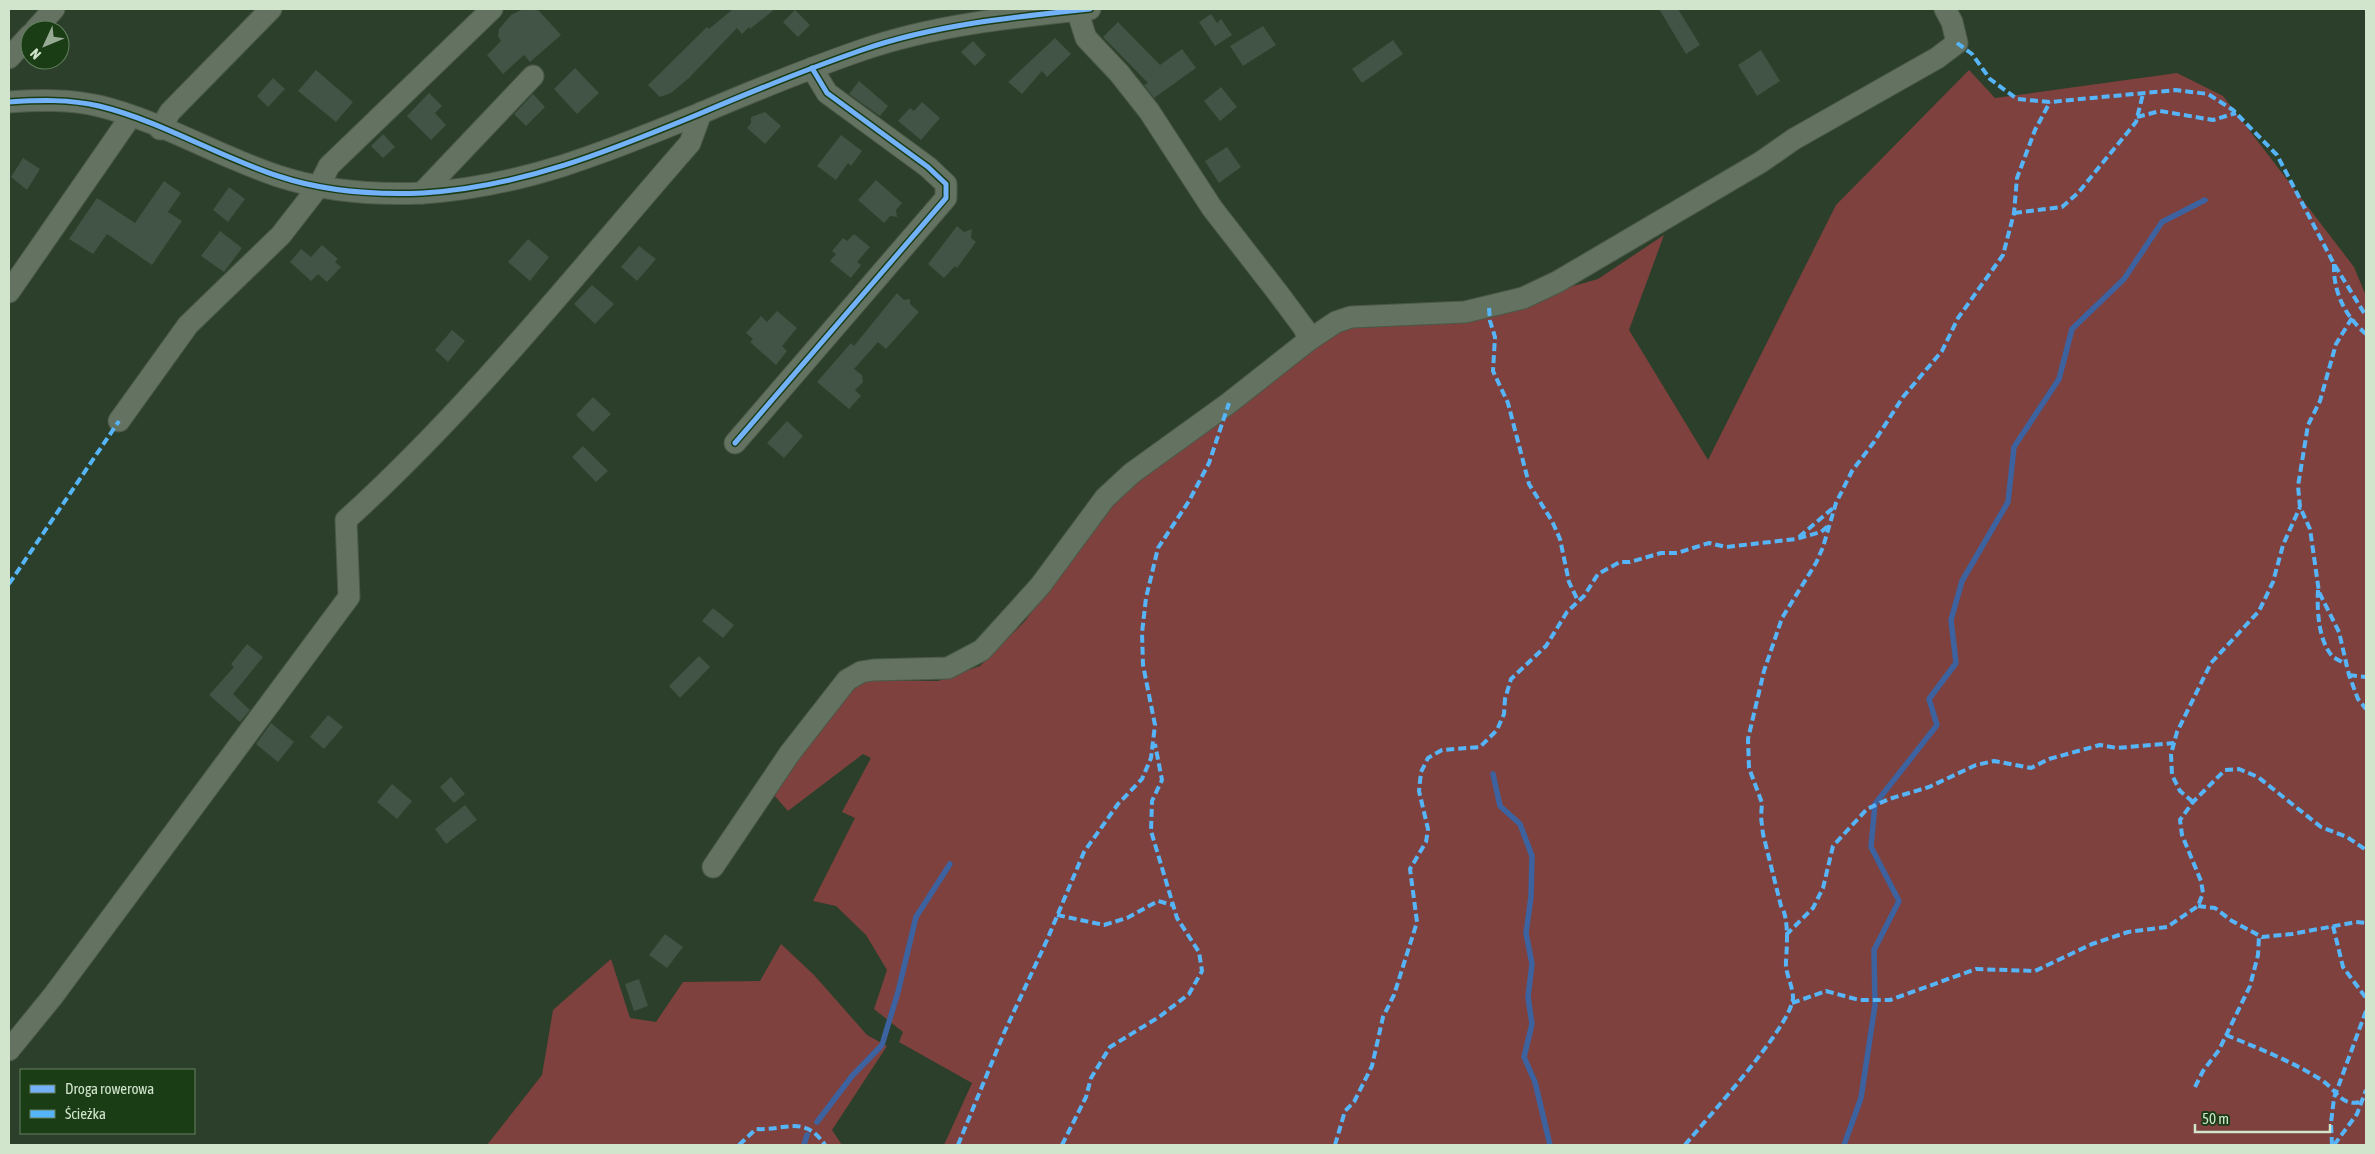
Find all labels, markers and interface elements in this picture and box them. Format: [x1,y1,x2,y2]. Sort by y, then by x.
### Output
north arrow [20,20,70,70]
text: N [27,46,44,63]
legend [20,1069,195,1134]
text: Droga rowerowa [65,1080,154,1097]
scale bar [2195,1102,2330,1134]
text: Ścieżka [65,1105,106,1122]
text: 50 m [2202,1110,2229,1127]

